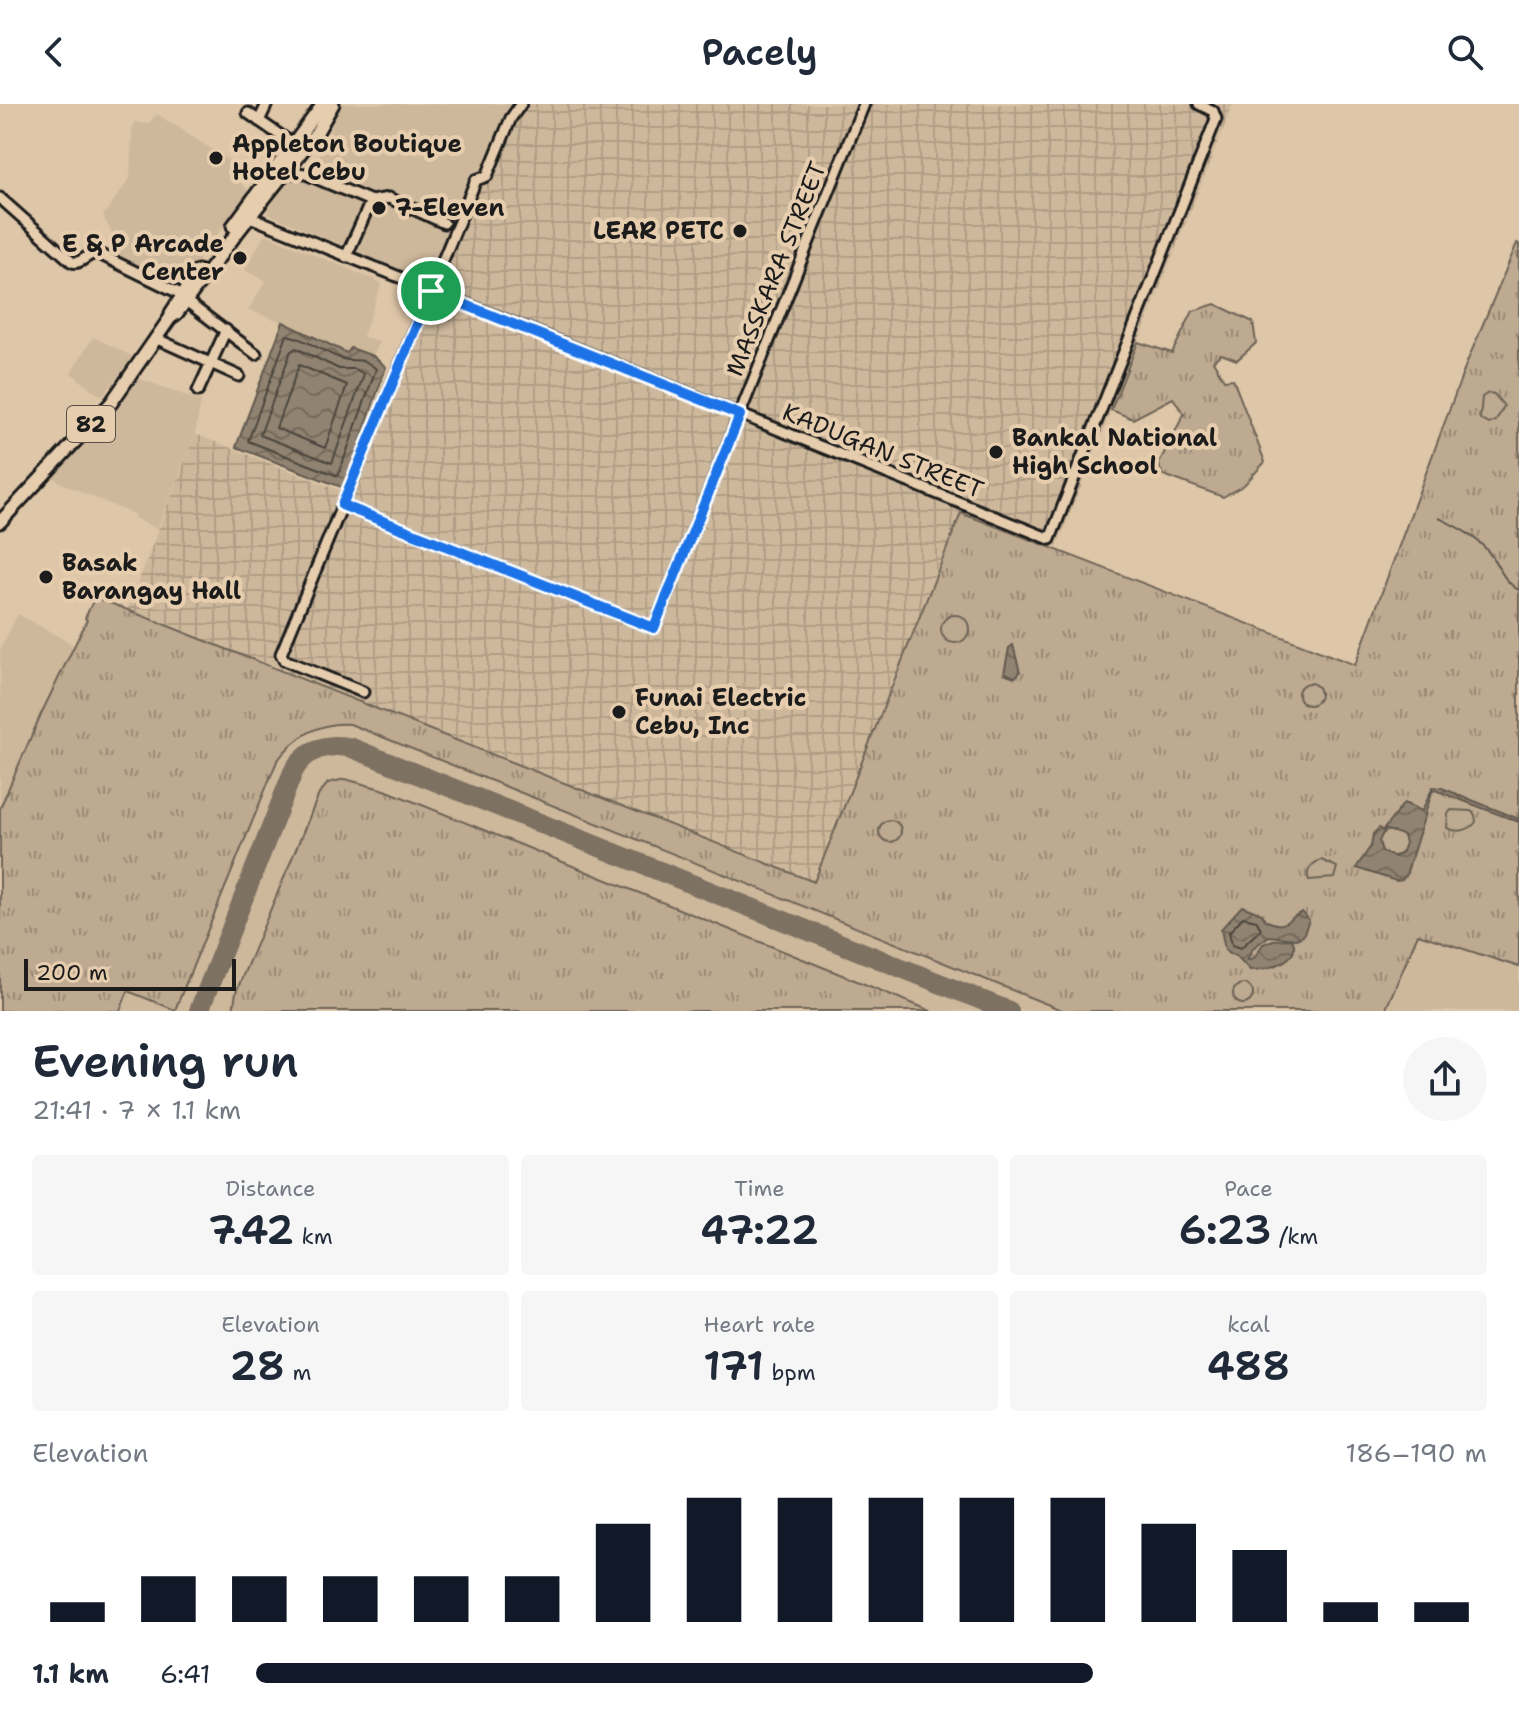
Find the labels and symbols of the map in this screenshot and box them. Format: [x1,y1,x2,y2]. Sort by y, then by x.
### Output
place label: Appleton Boutique Hotel Cebu [232,128,462,188]
marker: Appleton Boutique Hotel Cebu [207,149,225,167]
street label: MASSKARA STREET [718,157,834,381]
place label: 7-Eleven [395,192,505,224]
marker: 7-Eleven [370,199,388,217]
place label: LEAR PETC [593,215,724,247]
marker: LEAR PETC [731,222,749,240]
place label: E & P Arcade Center [62,228,224,288]
marker: E & P Arcade Center [231,249,249,267]
pin [397,257,465,325]
street label: KADUGAN STREET [778,396,988,506]
road number: 82 [67,406,115,442]
place label: Bankal National High School [1012,422,1217,482]
marker: Bankal National High School [987,443,1005,461]
place label: Basak Barangay Hall [62,547,241,607]
marker: Basak Barangay Hall [37,568,55,586]
place label: Funai Electric Cebu, Inc [635,682,807,742]
marker: Funai Electric Cebu, Inc [610,703,628,721]
scale bar [24,955,236,991]

